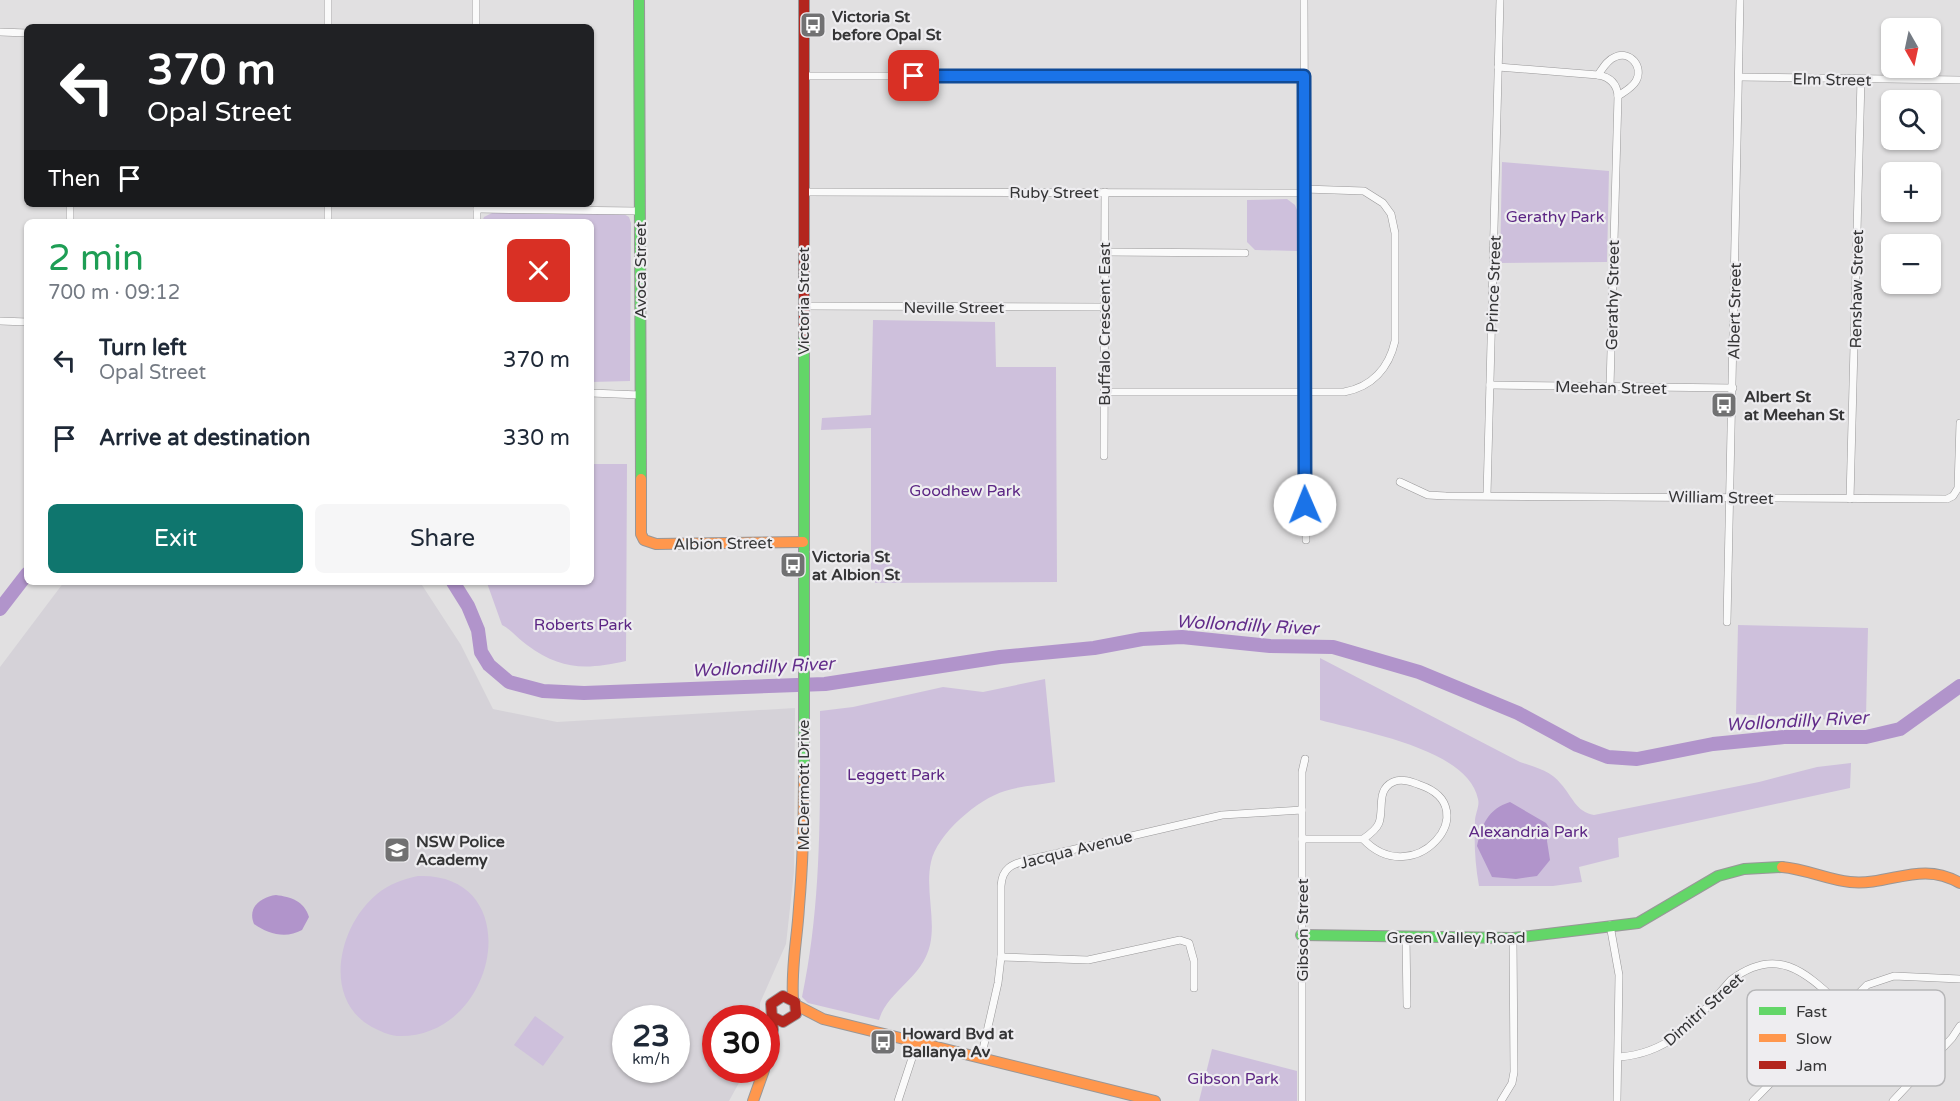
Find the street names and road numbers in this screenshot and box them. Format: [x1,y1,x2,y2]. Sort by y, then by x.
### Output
street label: Elm Street [1792,69,1872,91]
street label: Ruby Street [1009,183,1099,203]
street label: Avoca Street [631,222,651,318]
street label: Renshaw Street [1846,229,1868,349]
street label: Prince Street [1482,235,1506,333]
street label: Gerathy Street [1602,240,1624,350]
street label: Buffalo Crescent East [1095,242,1115,406]
street label: Victoria Street [794,247,814,355]
street label: Albert Street [1724,262,1746,360]
street label: Neville Street [904,298,1004,318]
street label: Meehan Street [1555,377,1667,399]
street label: William Street [1668,487,1774,509]
street label: Albion Street [673,533,773,555]
street label: McDermott Drive [794,720,814,850]
street label: Jacqua Avenue [1018,826,1135,874]
street label: Gibson Street [1293,878,1313,982]
street label: Green Valley Road [1386,928,1526,948]
street label: Dimitri Street [1660,969,1748,1051]

